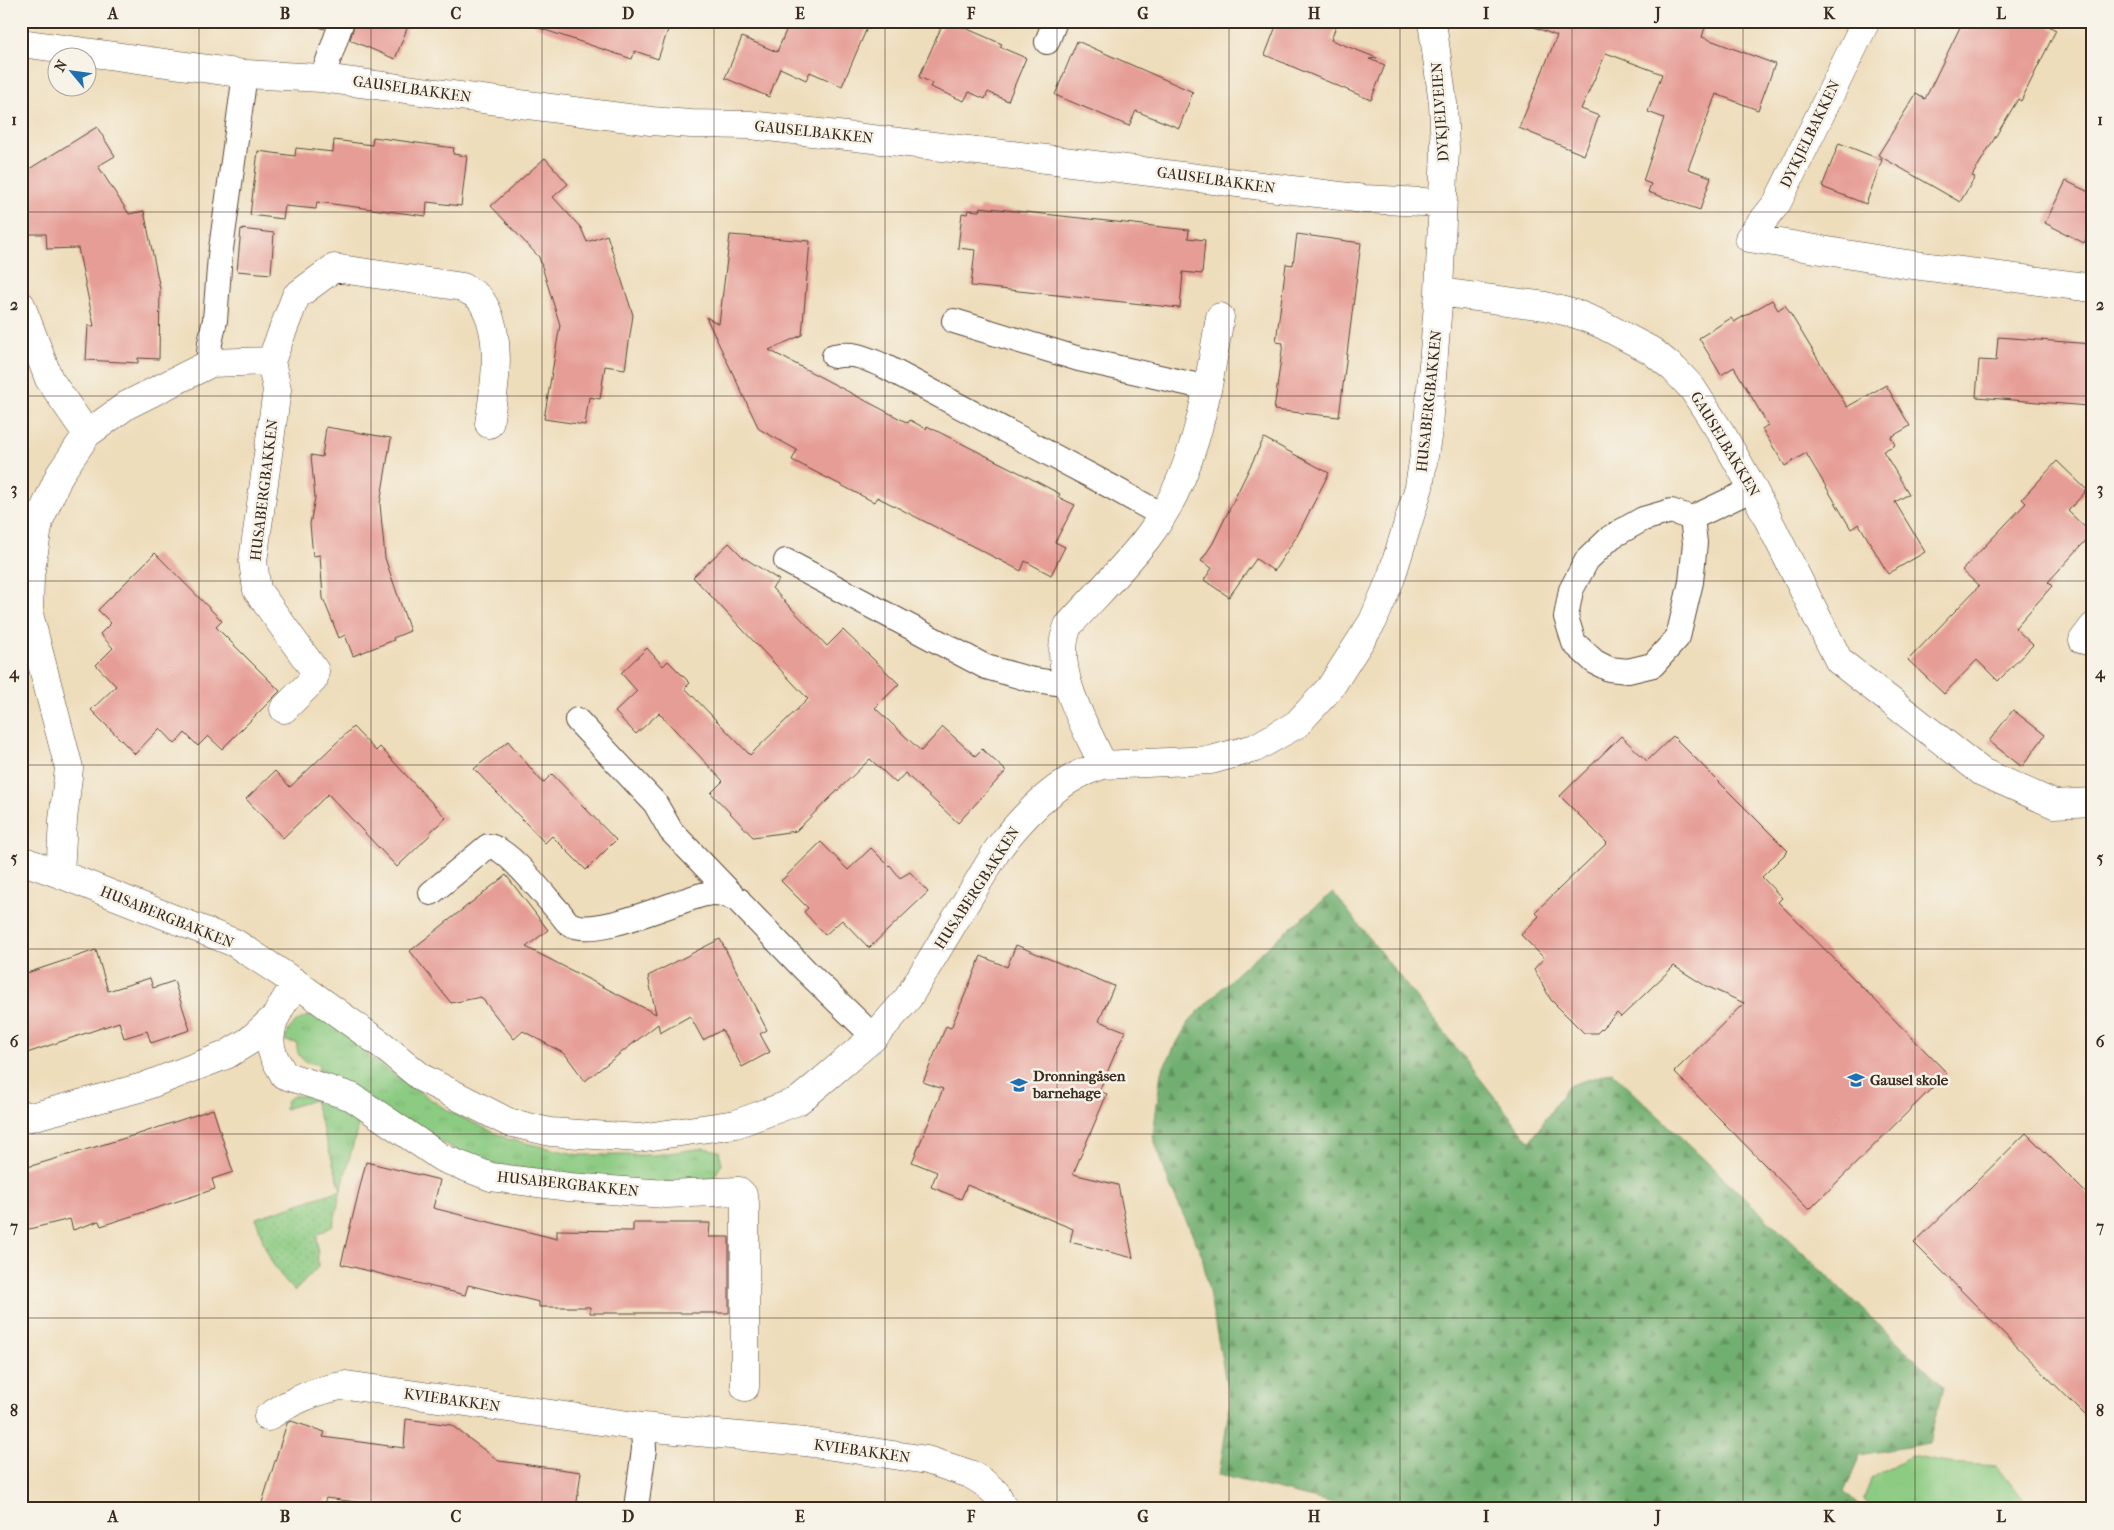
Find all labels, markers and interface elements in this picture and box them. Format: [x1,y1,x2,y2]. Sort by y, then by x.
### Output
text: A [107,4,119,23]
text: B [280,4,290,23]
text: C [451,4,462,23]
text: D [622,4,634,23]
text: E [795,4,805,23]
text: F [966,4,976,23]
text: G [1137,4,1149,23]
text: H [1308,4,1321,23]
text: I [1483,4,1490,23]
text: J [1653,4,1661,24]
text: K [1823,4,1836,23]
text: L [1996,4,2006,23]
north arrow [48,48,98,98]
text: N [51,57,71,75]
street label: DYKJELVEIEN [1427,61,1452,163]
street label: GAUSELBAKKEN [352,72,473,106]
street label: DYKJELBAKKEN [1776,77,1844,191]
text: 1 [11,110,17,129]
text: 1 [2097,110,2103,129]
street label: GAUSELBAKKEN [754,117,875,147]
street label: GAUSELBAKKEN [1156,163,1277,197]
text: 2 [10,295,18,314]
text: 2 [2096,295,2104,314]
street label: HUSABERGBAKKEN [1413,328,1445,473]
street label: GAUSELBAKKEN [1687,388,1764,500]
street label: HUSABERGBAKKEN [246,417,282,562]
text: 3 [11,479,17,499]
text: 3 [2097,479,2103,499]
text: 4 [8,663,20,683]
text: 4 [2094,663,2106,683]
street label: HUSABERGBAKKEN [931,823,1024,953]
text: 5 [11,848,18,867]
text: 5 [2097,848,2104,867]
street label: HUSABERGBAKKEN [97,882,237,952]
text: 6 [10,1032,19,1051]
text: 6 [2096,1032,2105,1051]
place label: Dronningåsen barnehage [1032,1067,1126,1102]
school or university icon: Gausel skole [1846,1070,1866,1090]
place label: Gausel skole [1870,1071,1949,1089]
school or university icon: Dronningåsen barnehage [1009,1075,1029,1095]
street label: HUSABERGBAKKEN [496,1168,641,1200]
text: 7 [9,1217,18,1236]
text: 7 [2095,1217,2104,1236]
street label: KVIEBAKKEN [403,1384,502,1416]
text: 8 [10,1401,18,1420]
text: 8 [2096,1401,2104,1420]
street label: KVIEBAKKEN [813,1435,912,1467]
text: A [107,1507,119,1526]
text: B [280,1507,290,1526]
text: C [451,1507,462,1526]
text: D [622,1507,634,1526]
text: E [795,1507,805,1526]
text: F [966,1507,976,1526]
text: G [1137,1507,1149,1526]
text: H [1308,1507,1321,1526]
text: I [1483,1507,1490,1526]
text: J [1653,1507,1661,1527]
text: K [1823,1507,1836,1526]
text: L [1996,1507,2006,1526]

